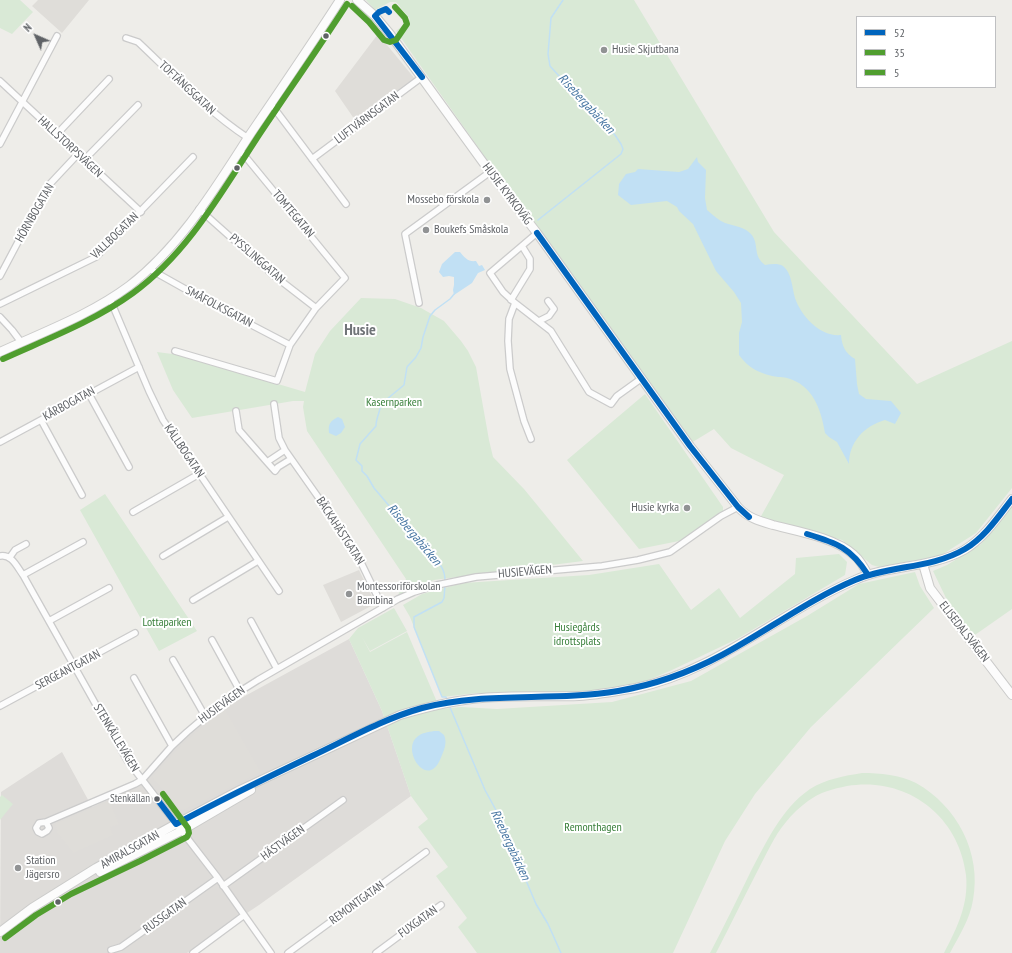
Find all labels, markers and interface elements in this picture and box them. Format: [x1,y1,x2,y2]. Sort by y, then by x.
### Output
north arrow [16,16,56,56]
legend [856,16,996,88]
text: N [20,20,35,35]
text: 52 [894,25,905,40]
unlabelled marker [321,31,331,41]
place label: Husie Skjutbana [612,43,679,57]
marker: Husie Skjutbana [599,45,609,55]
text: 35 [894,45,905,60]
street label: TOFTÄNGSGATAN [156,58,218,118]
text: 5 [894,65,899,80]
water label: Risebergabäcken [554,71,618,137]
street label: LUFTVÄRNSGATAN [332,89,402,147]
street label: HALLSTORPSVÄGEN [35,113,105,181]
street label: HUSIE KYRKOVÄG [479,160,535,228]
unlabelled marker [232,163,242,173]
street label: HÖRNBOGATAN [12,181,58,245]
street label: TOMTEGATAN [269,187,317,241]
place label: Mossebo förskola [407,193,479,207]
marker: Mossebo förskola [482,195,492,205]
street label: VALLBOGATAN [88,210,142,262]
place label: Boukefs Småskola [434,223,508,237]
marker: Boukefs Småskola [421,225,431,235]
street label: PYSSLINGGATAN [226,231,288,287]
street label: SMÅFOLKSGATAN [183,283,255,331]
district label: Husie [344,320,376,340]
street label: KÅRBOGATAN [41,384,97,424]
park label: Kasernparken [366,396,422,410]
street label: KÄLLBOGATAN [161,422,207,480]
street label: BÄCKAHÄSTGATAN [313,494,367,568]
water label: Risebergabäcken [384,501,444,569]
place label: Husie kyrka [631,501,679,515]
marker: Husie kyrka [682,503,692,513]
street label: HUSIEVÄGEN [498,562,552,582]
place label: Montessoriförskolan Bambina [357,580,441,608]
marker: Montessoriförskolan Bambina [344,589,354,599]
street label: ELISEDALSVÄGEN [936,599,992,665]
park label: Lottaparken [142,616,192,630]
park label: Husiegårds idrottsplats [553,621,601,649]
street label: SERGEANTGATAN [33,647,103,693]
street label: HUSIEVÄGEN [196,683,248,727]
street label: STENKÄLLEVÄGEN [90,701,142,775]
place label: Stenkällan [110,792,150,806]
marker: Stenkällan [152,794,162,804]
water label: Risebergabäcken [487,807,533,883]
park label: Remonthagen [564,821,622,835]
street label: HÄSTVÄGEN [258,822,308,864]
street label: AMIRALSGATAN [98,828,162,872]
place label: Station Jägersro [26,854,60,882]
marker: Station Jägersro [13,863,23,873]
street label: REMONTGATAN [327,878,387,928]
street label: RUSSGATAN [141,895,189,937]
unlabelled marker [53,897,63,907]
street label: FUXGATAN [396,903,440,941]

